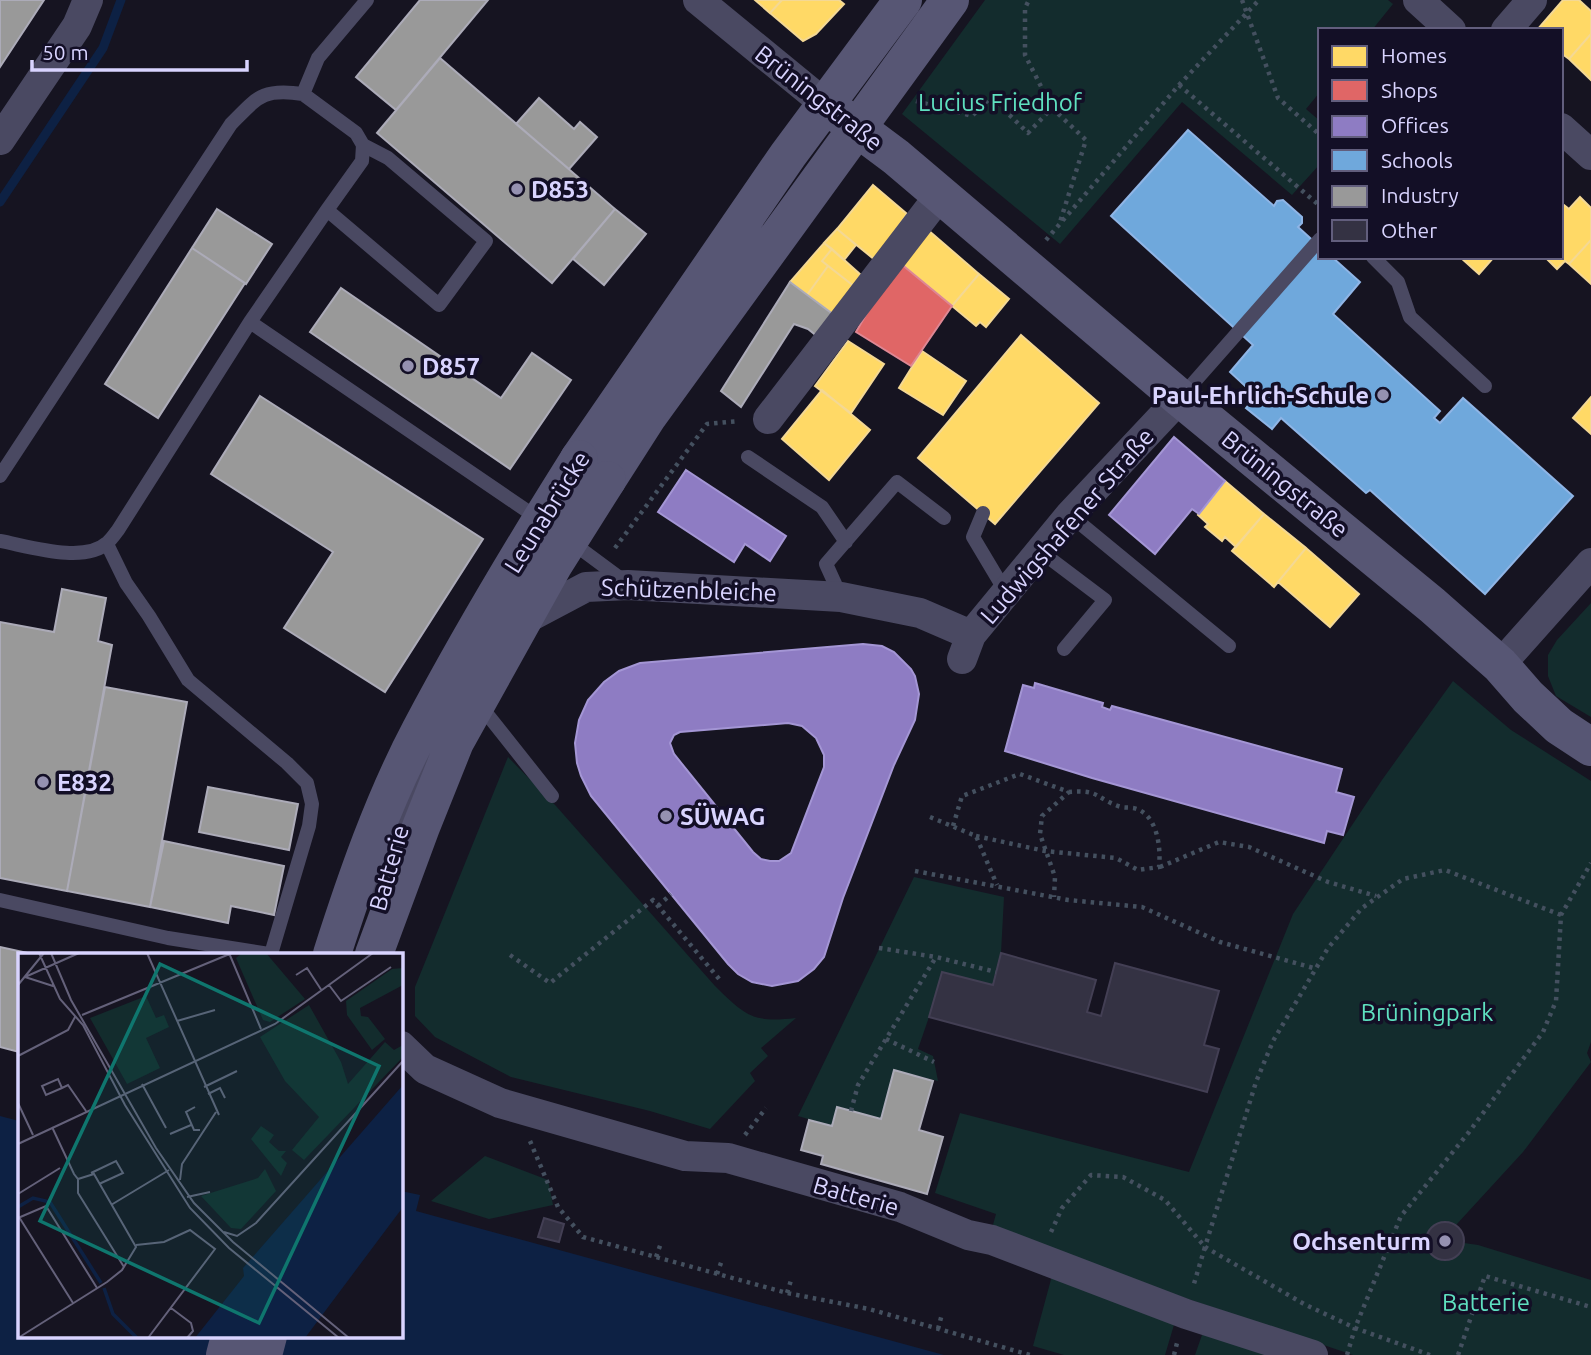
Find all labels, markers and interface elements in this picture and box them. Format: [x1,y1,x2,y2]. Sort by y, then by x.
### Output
scale bar [32,28,247,72]
legend [1318,28,1563,259]
text: 50 m [42,40,89,64]
street label: Brüningstraße [750,40,888,156]
text: Homes [1381,43,1447,67]
text: Shops [1381,78,1438,102]
park label: Lucius Friedhof [918,89,1083,116]
text: Offices [1381,113,1449,137]
text: Schools [1381,148,1453,172]
place label: D853 [531,176,589,203]
marker: D853 [509,181,525,197]
text: Industry [1381,183,1459,207]
text: Other [1381,218,1437,242]
place label: D857 [422,353,480,380]
marker: D857 [400,358,416,374]
place label: Paul-Ehrlich-Schule [1152,382,1369,409]
marker: Paul-Ehrlich-Schule [1375,387,1391,403]
street label: Ludwigshafener Straße [975,423,1159,629]
street label: Brüningstraße [1217,425,1353,543]
street label: Leunabrücke [499,446,595,578]
street label: Schützenbleiche [601,573,777,607]
place label: E832 [57,769,112,796]
marker: E832 [35,774,51,790]
place label: SÜWAG [680,802,765,830]
marker: SÜWAG [658,808,674,824]
street label: Batterie [364,822,414,914]
inset map [18,953,402,1338]
park label: Brüningpark [1361,999,1493,1026]
street label: Batterie [810,1171,902,1221]
place label: Ochsenturm [1292,1228,1431,1255]
marker: Ochsenturm [1437,1233,1453,1249]
park label: Batterie [1442,1289,1530,1316]

